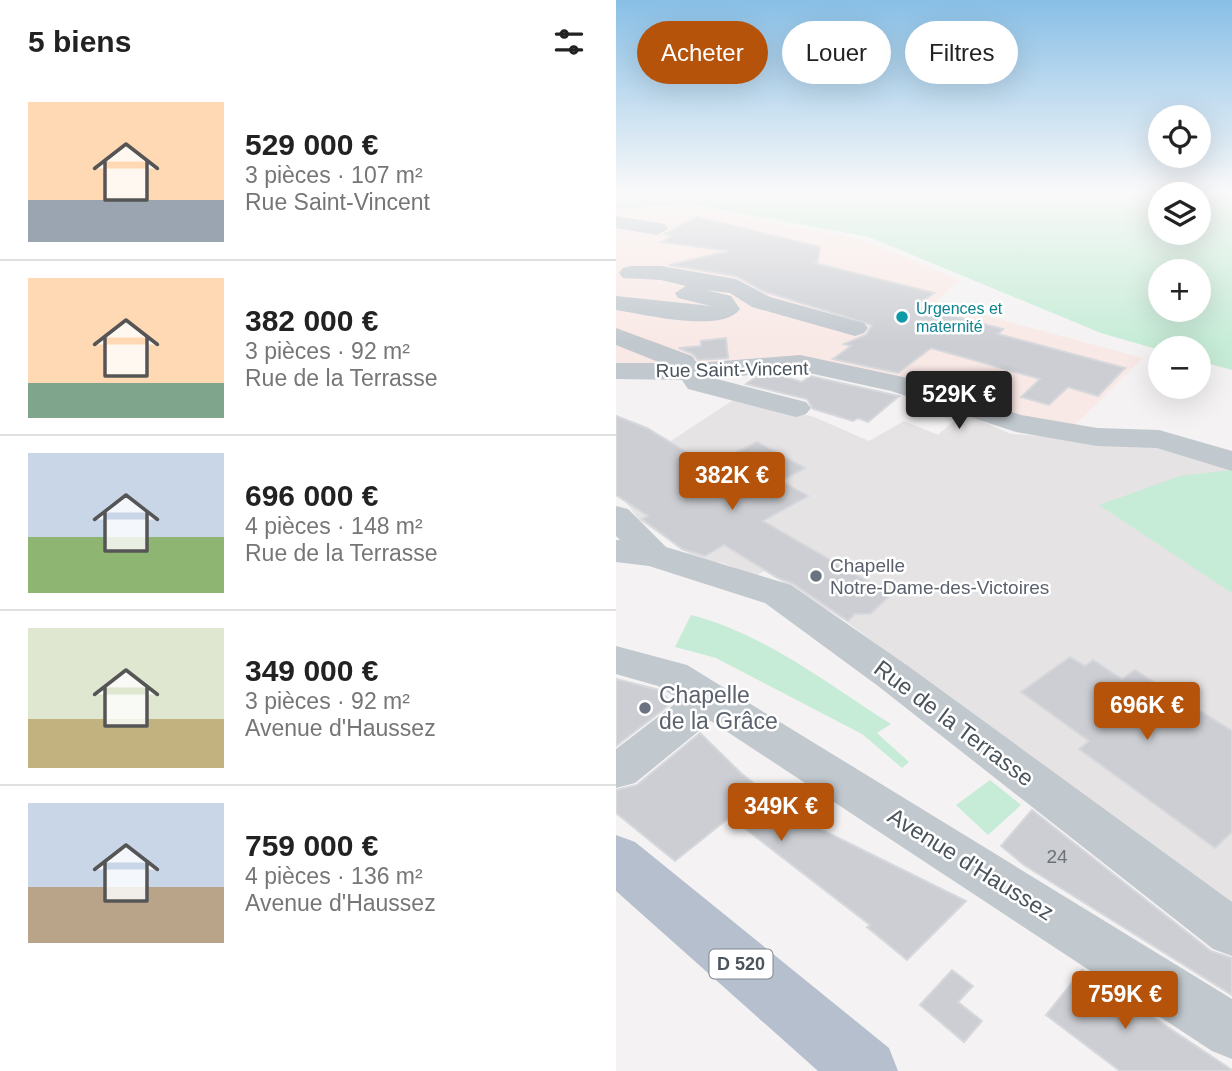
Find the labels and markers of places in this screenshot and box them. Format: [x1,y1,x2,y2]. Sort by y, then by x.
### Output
place label: Urgences et maternité [916,300,1003,335]
marker: Urgences et maternité [894,309,910,325]
pin: 529K € [902,372,1016,431]
pin: 382K € [675,452,789,512]
place label: Chapelle Notre-Dame-des-Victoires [830,555,1049,598]
marker: Chapelle Notre-Dame-des-Victoires [808,568,824,584]
place label: Chapelle de la Grâce [659,682,778,734]
pin: 696K € [1090,682,1204,742]
marker: Chapelle de la Grâce [637,700,653,716]
pin: 349K € [724,784,838,843]
pin: 759K € [1068,972,1182,1031]

